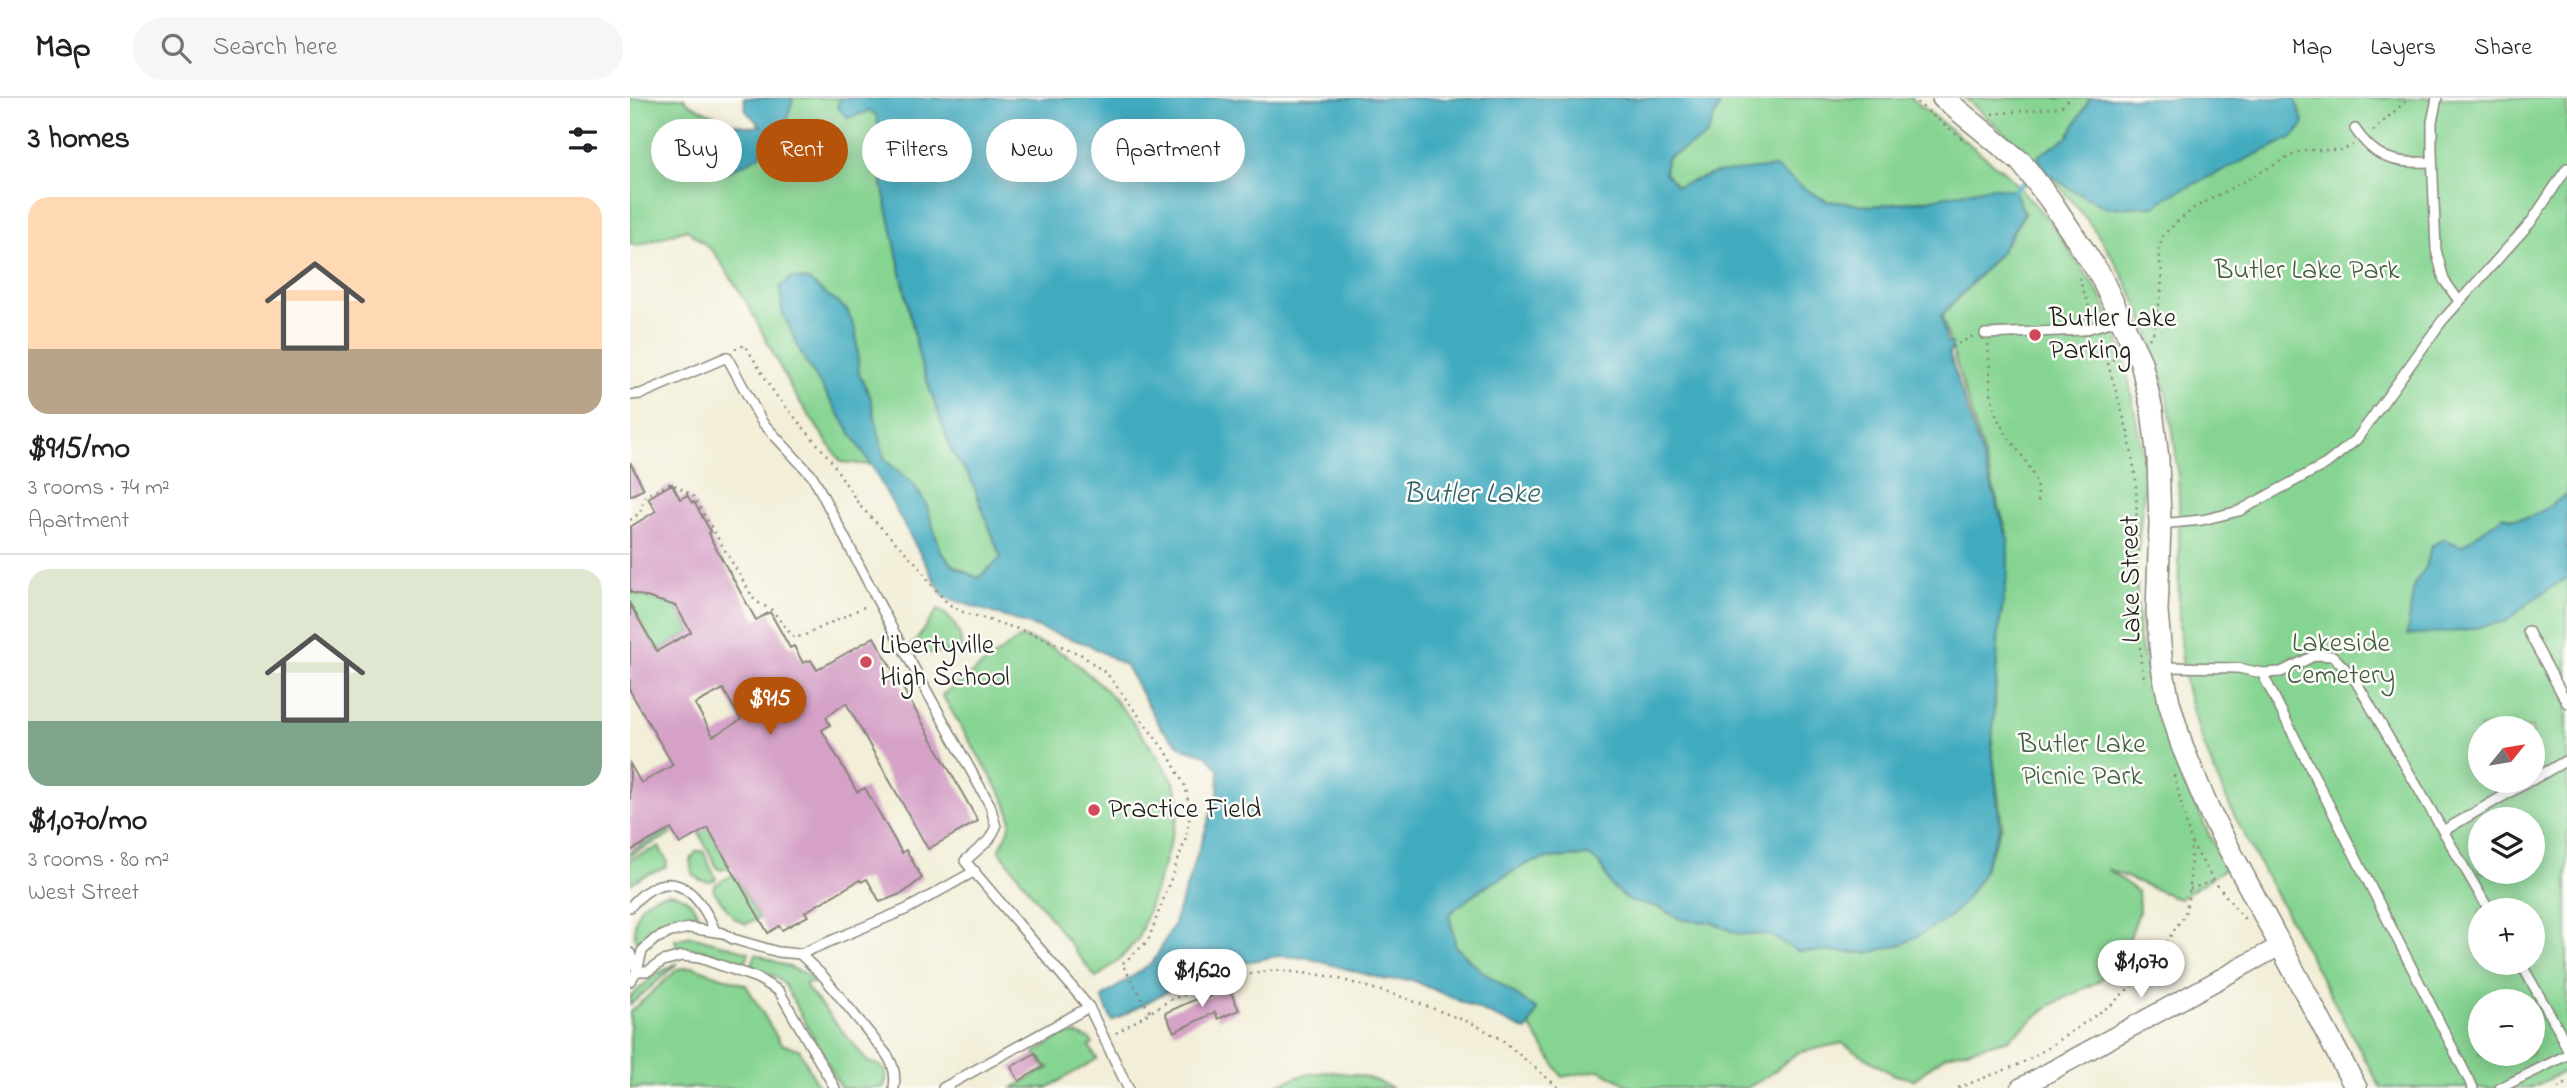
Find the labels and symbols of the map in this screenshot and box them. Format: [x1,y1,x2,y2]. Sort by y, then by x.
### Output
park label: Butler Lake Park [2214,251,2400,292]
place label: Butler Lake Parking [2048,299,2177,372]
marker: Butler Lake Parking [2027,327,2043,343]
water label: Butler Lake [1403,473,1541,517]
street label: Lake Street [2110,515,2154,643]
park label: Lakeside Cemetery [2287,624,2395,697]
place label: Libertyville High School [880,626,1010,699]
marker: Libertyville High School [858,654,874,670]
pin: $915 [729,678,811,737]
north arrow [2468,716,2544,793]
park label: Butler Lake Picnic Park [2017,725,2146,798]
place label: Practice Field [1108,790,1262,831]
marker: Practice Field [1086,802,1102,818]
pin: $1,070 [2084,940,2198,1000]
pin: $1,620 [1145,950,1259,1009]

